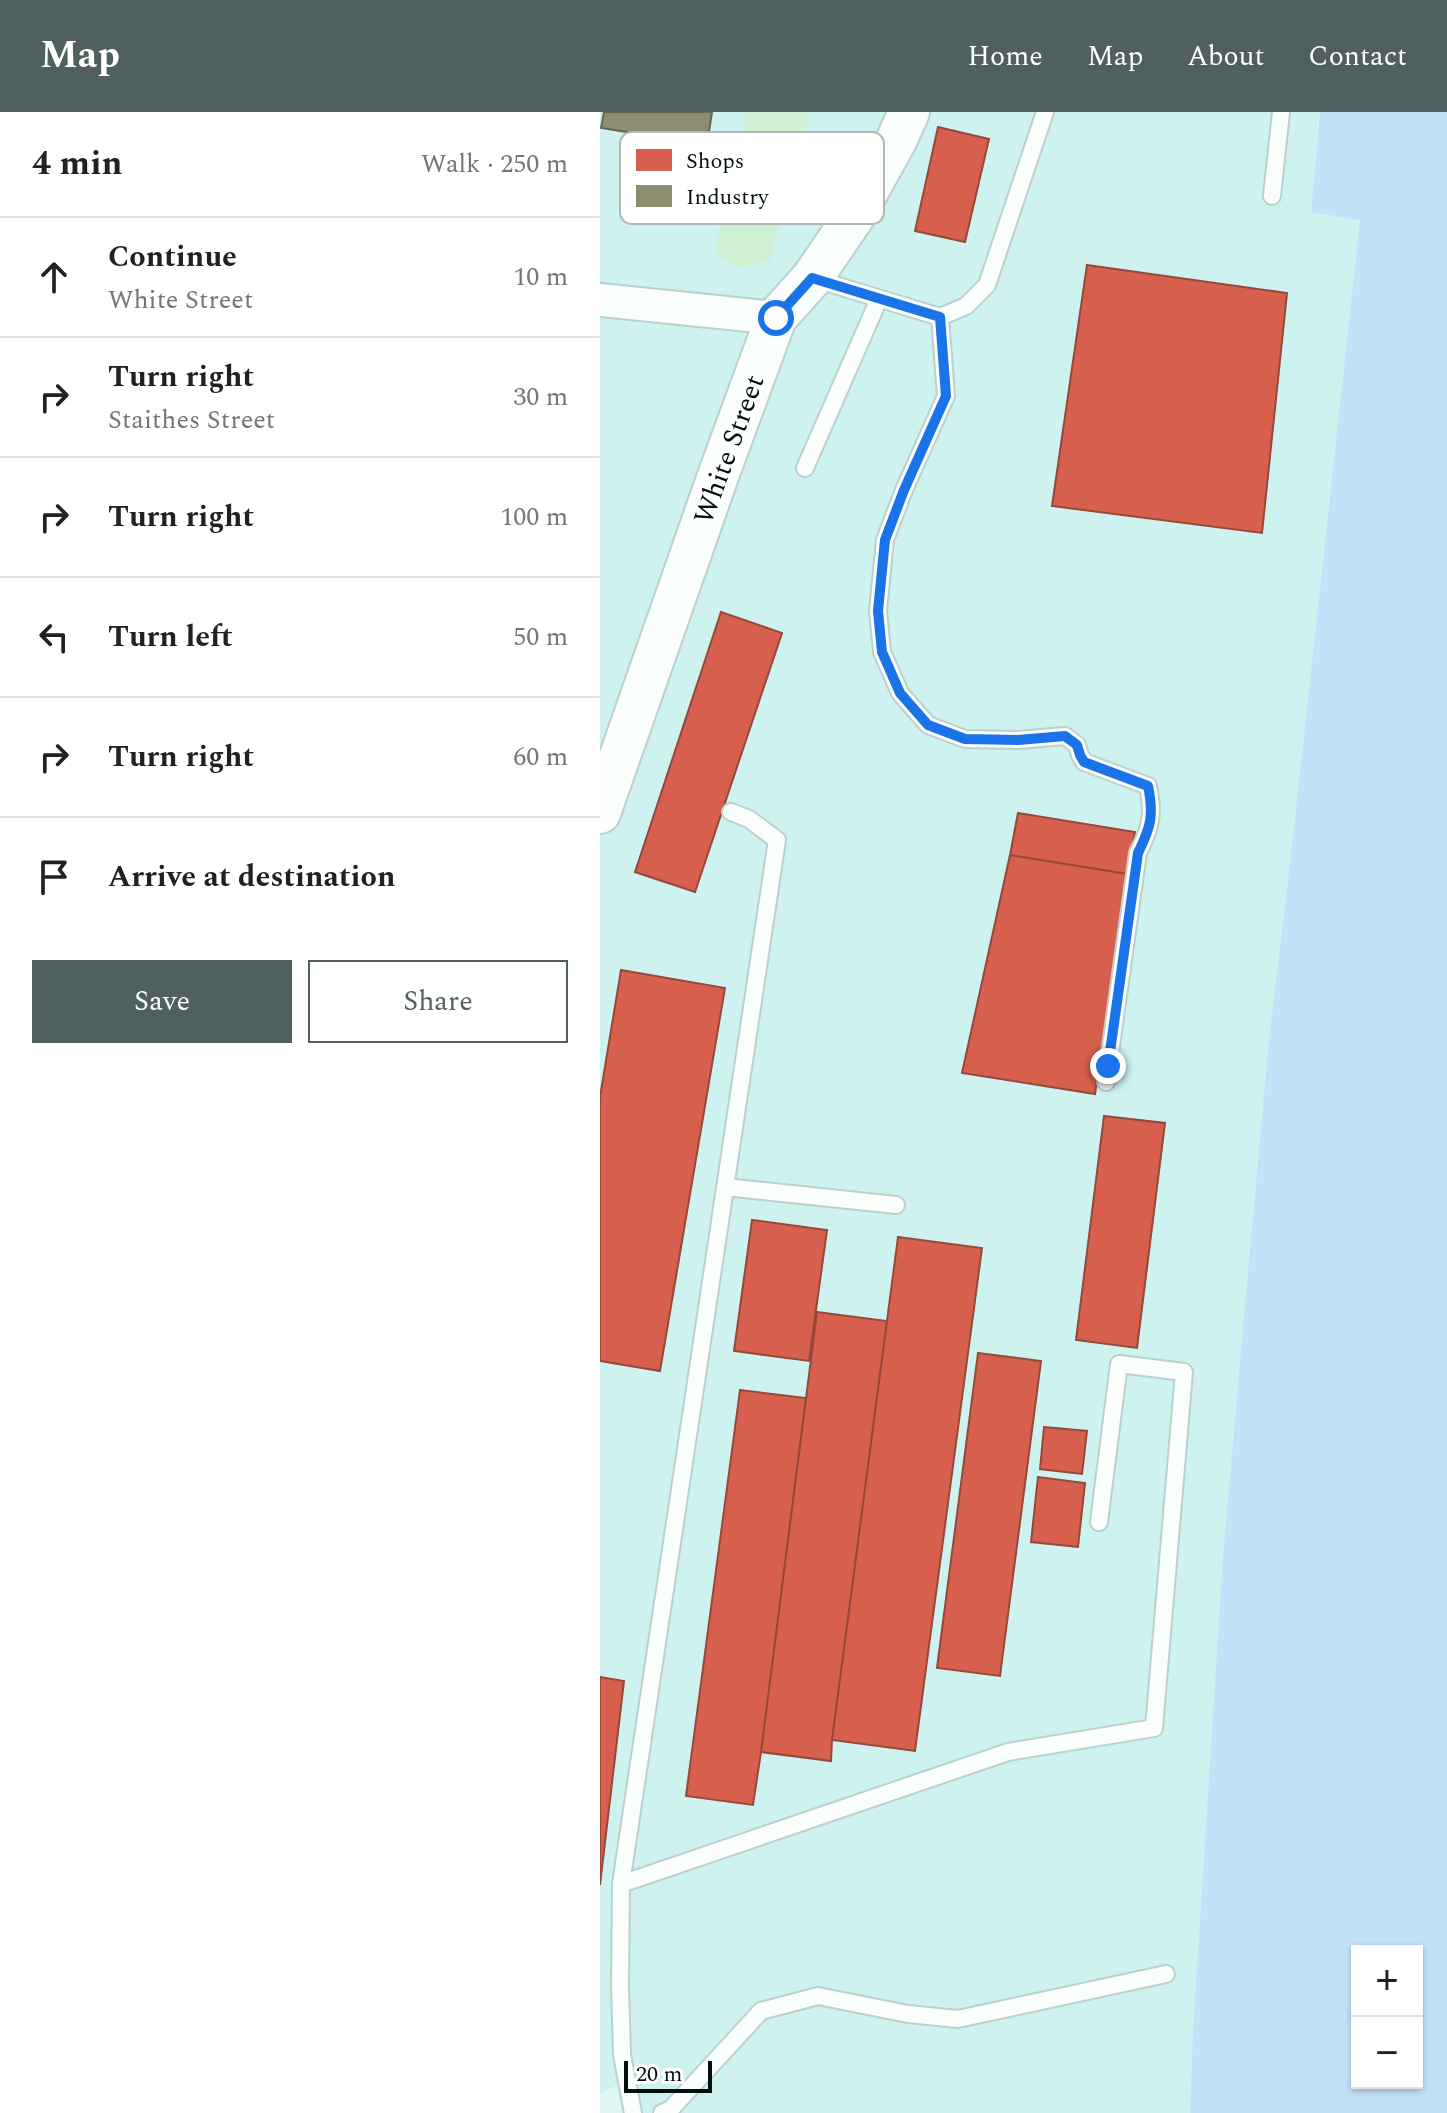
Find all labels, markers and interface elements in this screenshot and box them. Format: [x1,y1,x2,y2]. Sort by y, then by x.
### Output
text: Map [40,27,120,85]
text: Home [967,35,1043,78]
text: Map [1087,35,1143,78]
text: About [1187,35,1264,78]
text: Contact [1308,35,1407,78]
legend [620,132,884,224]
text: 4 min [32,138,122,190]
text: Walk · 250 m [421,144,568,184]
text: Shops [686,145,744,178]
text: Industry [686,181,770,214]
text: Continue [108,234,237,280]
icon: ahead [32,255,76,299]
text: 10 m [513,257,568,297]
text: White Street [108,280,253,320]
route start [758,300,794,336]
text: Turn right [108,354,254,400]
street label: White Street [682,369,776,530]
icon: right [32,375,76,419]
text: 30 m [513,377,568,417]
text: Staithes Street [108,400,275,440]
text: Turn right [108,494,254,540]
icon: right [32,495,76,539]
text: 100 m [500,497,568,537]
text: Turn left [108,614,233,660]
icon: left [32,615,76,659]
text: 50 m [513,617,568,657]
text: Turn right [108,734,254,780]
icon: right [32,735,76,779]
text: 60 m [513,737,568,777]
text: Arrive at destination [108,854,395,900]
icon: arrive [32,855,76,899]
button: Save [32,960,292,1043]
button: Share [308,960,568,1043]
route end [1090,1048,1126,1084]
map controls [1351,1945,1423,2089]
button: + [1351,1945,1423,2017]
button: − [1351,2017,1423,2089]
scale bar [624,2057,712,2093]
text: 20 m [636,2058,682,2091]

